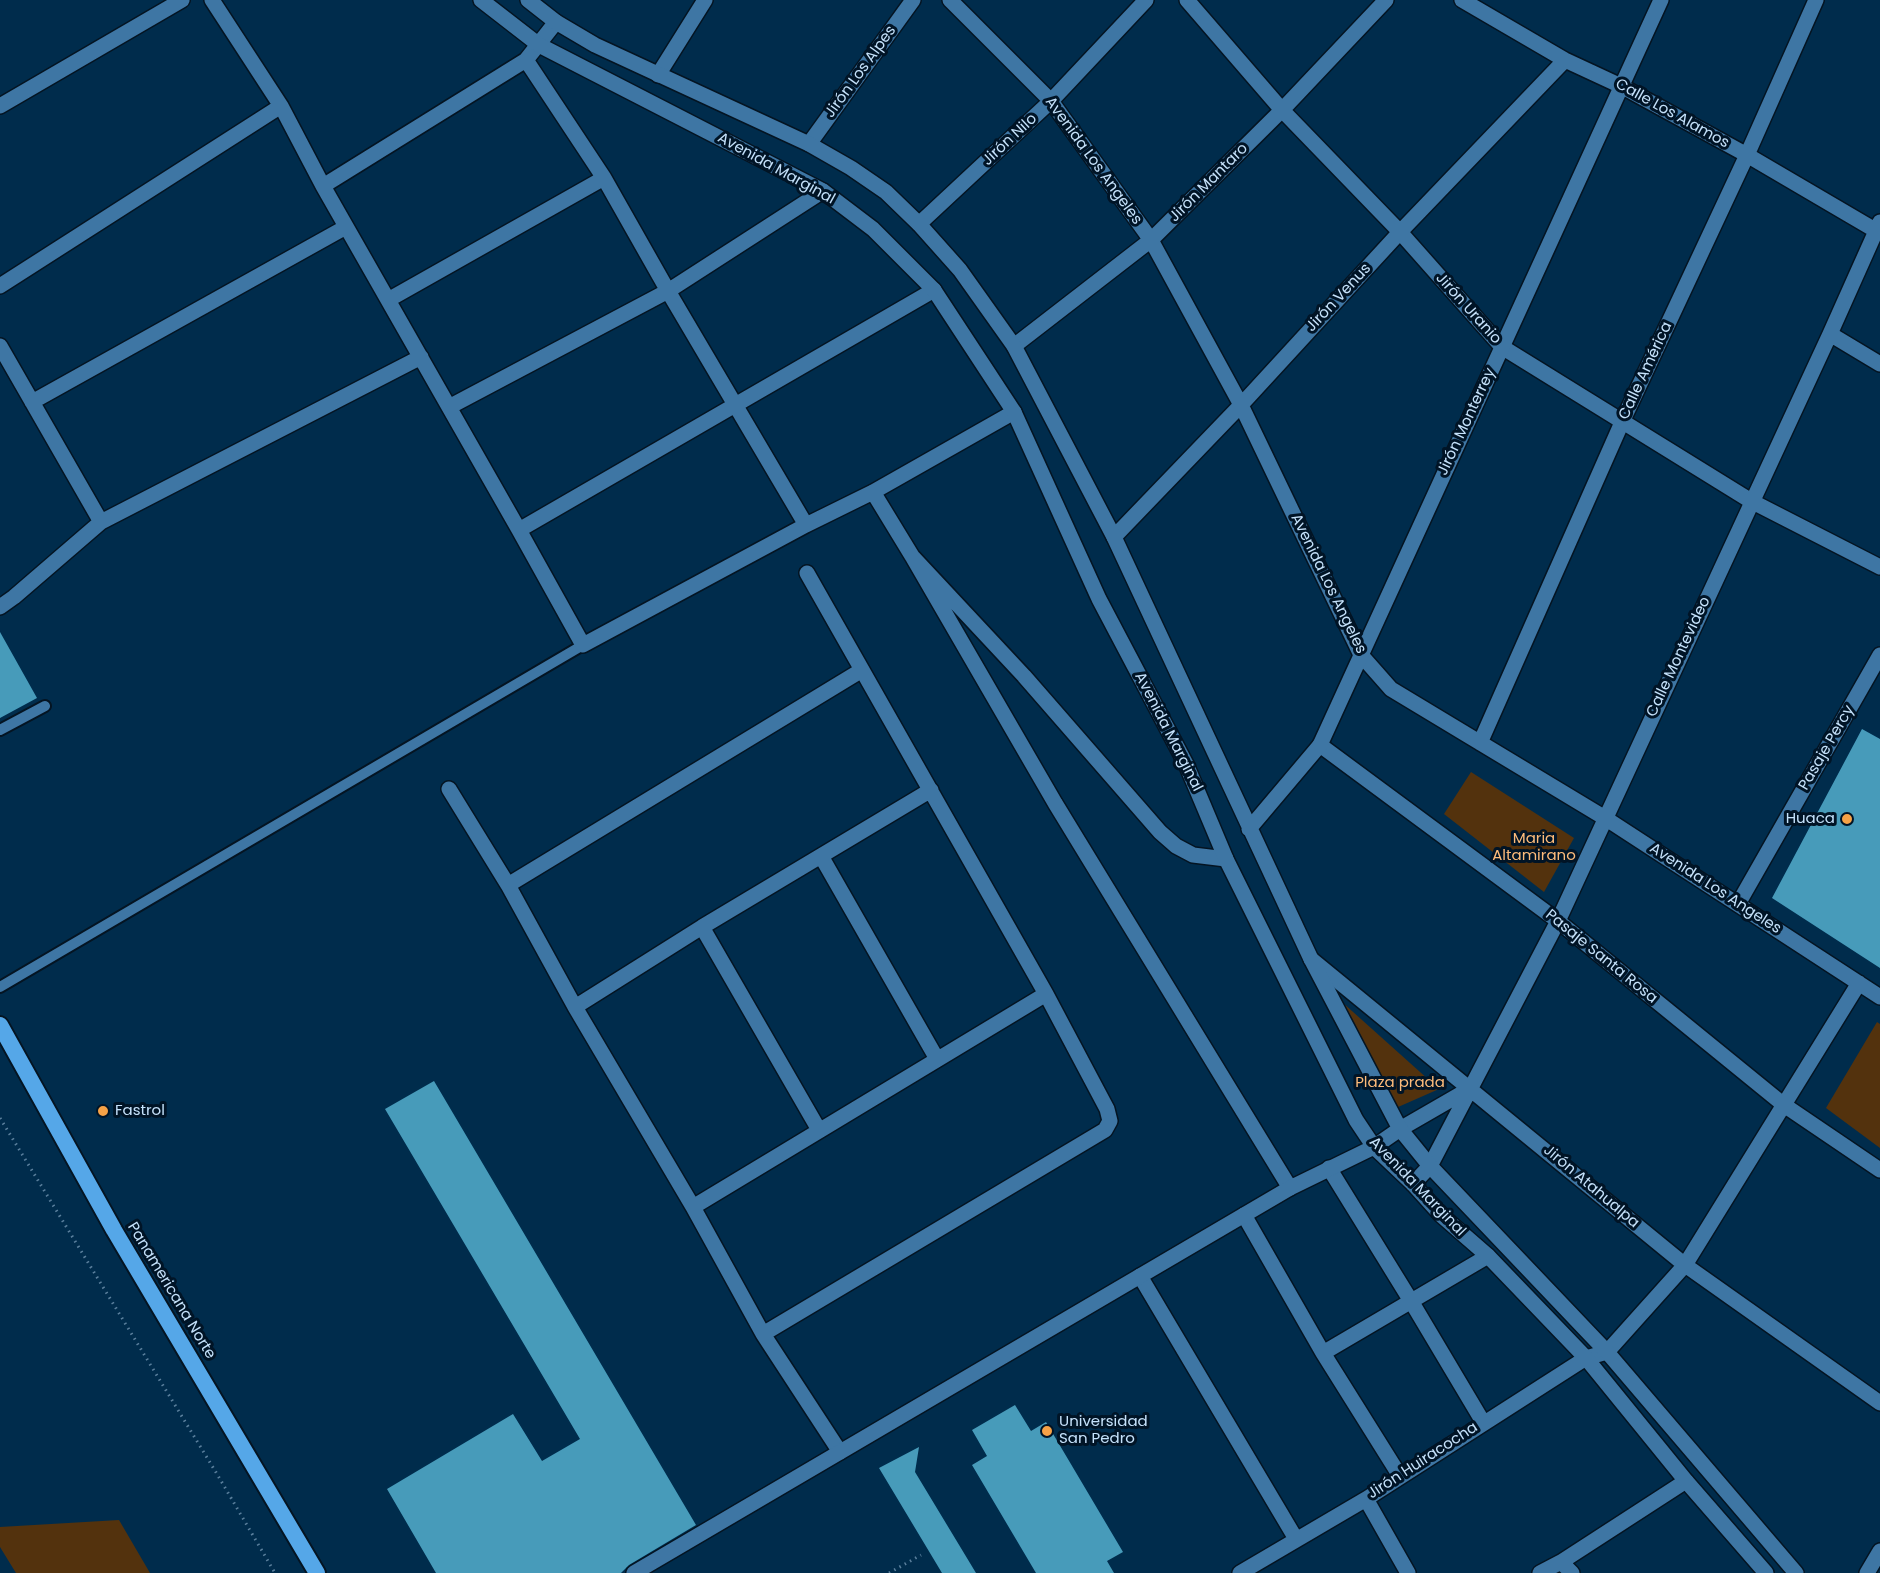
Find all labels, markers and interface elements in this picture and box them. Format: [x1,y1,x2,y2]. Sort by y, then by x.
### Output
street label: Jirón Los Alpes [822,22,900,122]
street label: Calle Los Alamos [1612,75,1732,153]
street label: Avenida Los Angeles [1041,94,1145,228]
street label: Jirón Nilo [979,110,1041,170]
street label: Avenida Marginal [714,129,838,209]
street label: Jirón Mantaro [1166,140,1252,226]
street label: Jirón Venus [1303,260,1375,336]
street label: Jirón Uranio [1431,270,1505,348]
street label: Calle América [1615,319,1677,423]
street label: Jirón Monterrey [1434,366,1500,478]
street label: Avenida Los Angeles [1286,511,1370,657]
street label: Calle Montevideo [1643,594,1715,720]
street label: Avenida Marginal [1130,669,1206,795]
street label: Pasaje Percy [1795,702,1859,794]
place label: Huaca [1786,810,1835,828]
marker: Huaca [1840,812,1854,826]
park label: Maria Altamirano [1492,830,1576,865]
street label: Avenida Los Angeles [1646,840,1784,938]
street label: Pasaje Santa Rosa [1541,906,1661,1008]
park label: Plaza prada [1355,1074,1445,1092]
place label: Fastrol [115,1102,165,1120]
marker: Fastrol [96,1104,110,1118]
street label: Avenida Marginal [1365,1134,1469,1240]
street label: Jirón Atahualpa [1539,1142,1643,1232]
street label: Panamericana Norte [123,1219,219,1363]
place label: Universidad San Pedro [1059,1413,1148,1448]
street label: Jirón Huiracocha [1365,1419,1481,1503]
marker: Universidad San Pedro [1040,1424,1054,1438]

